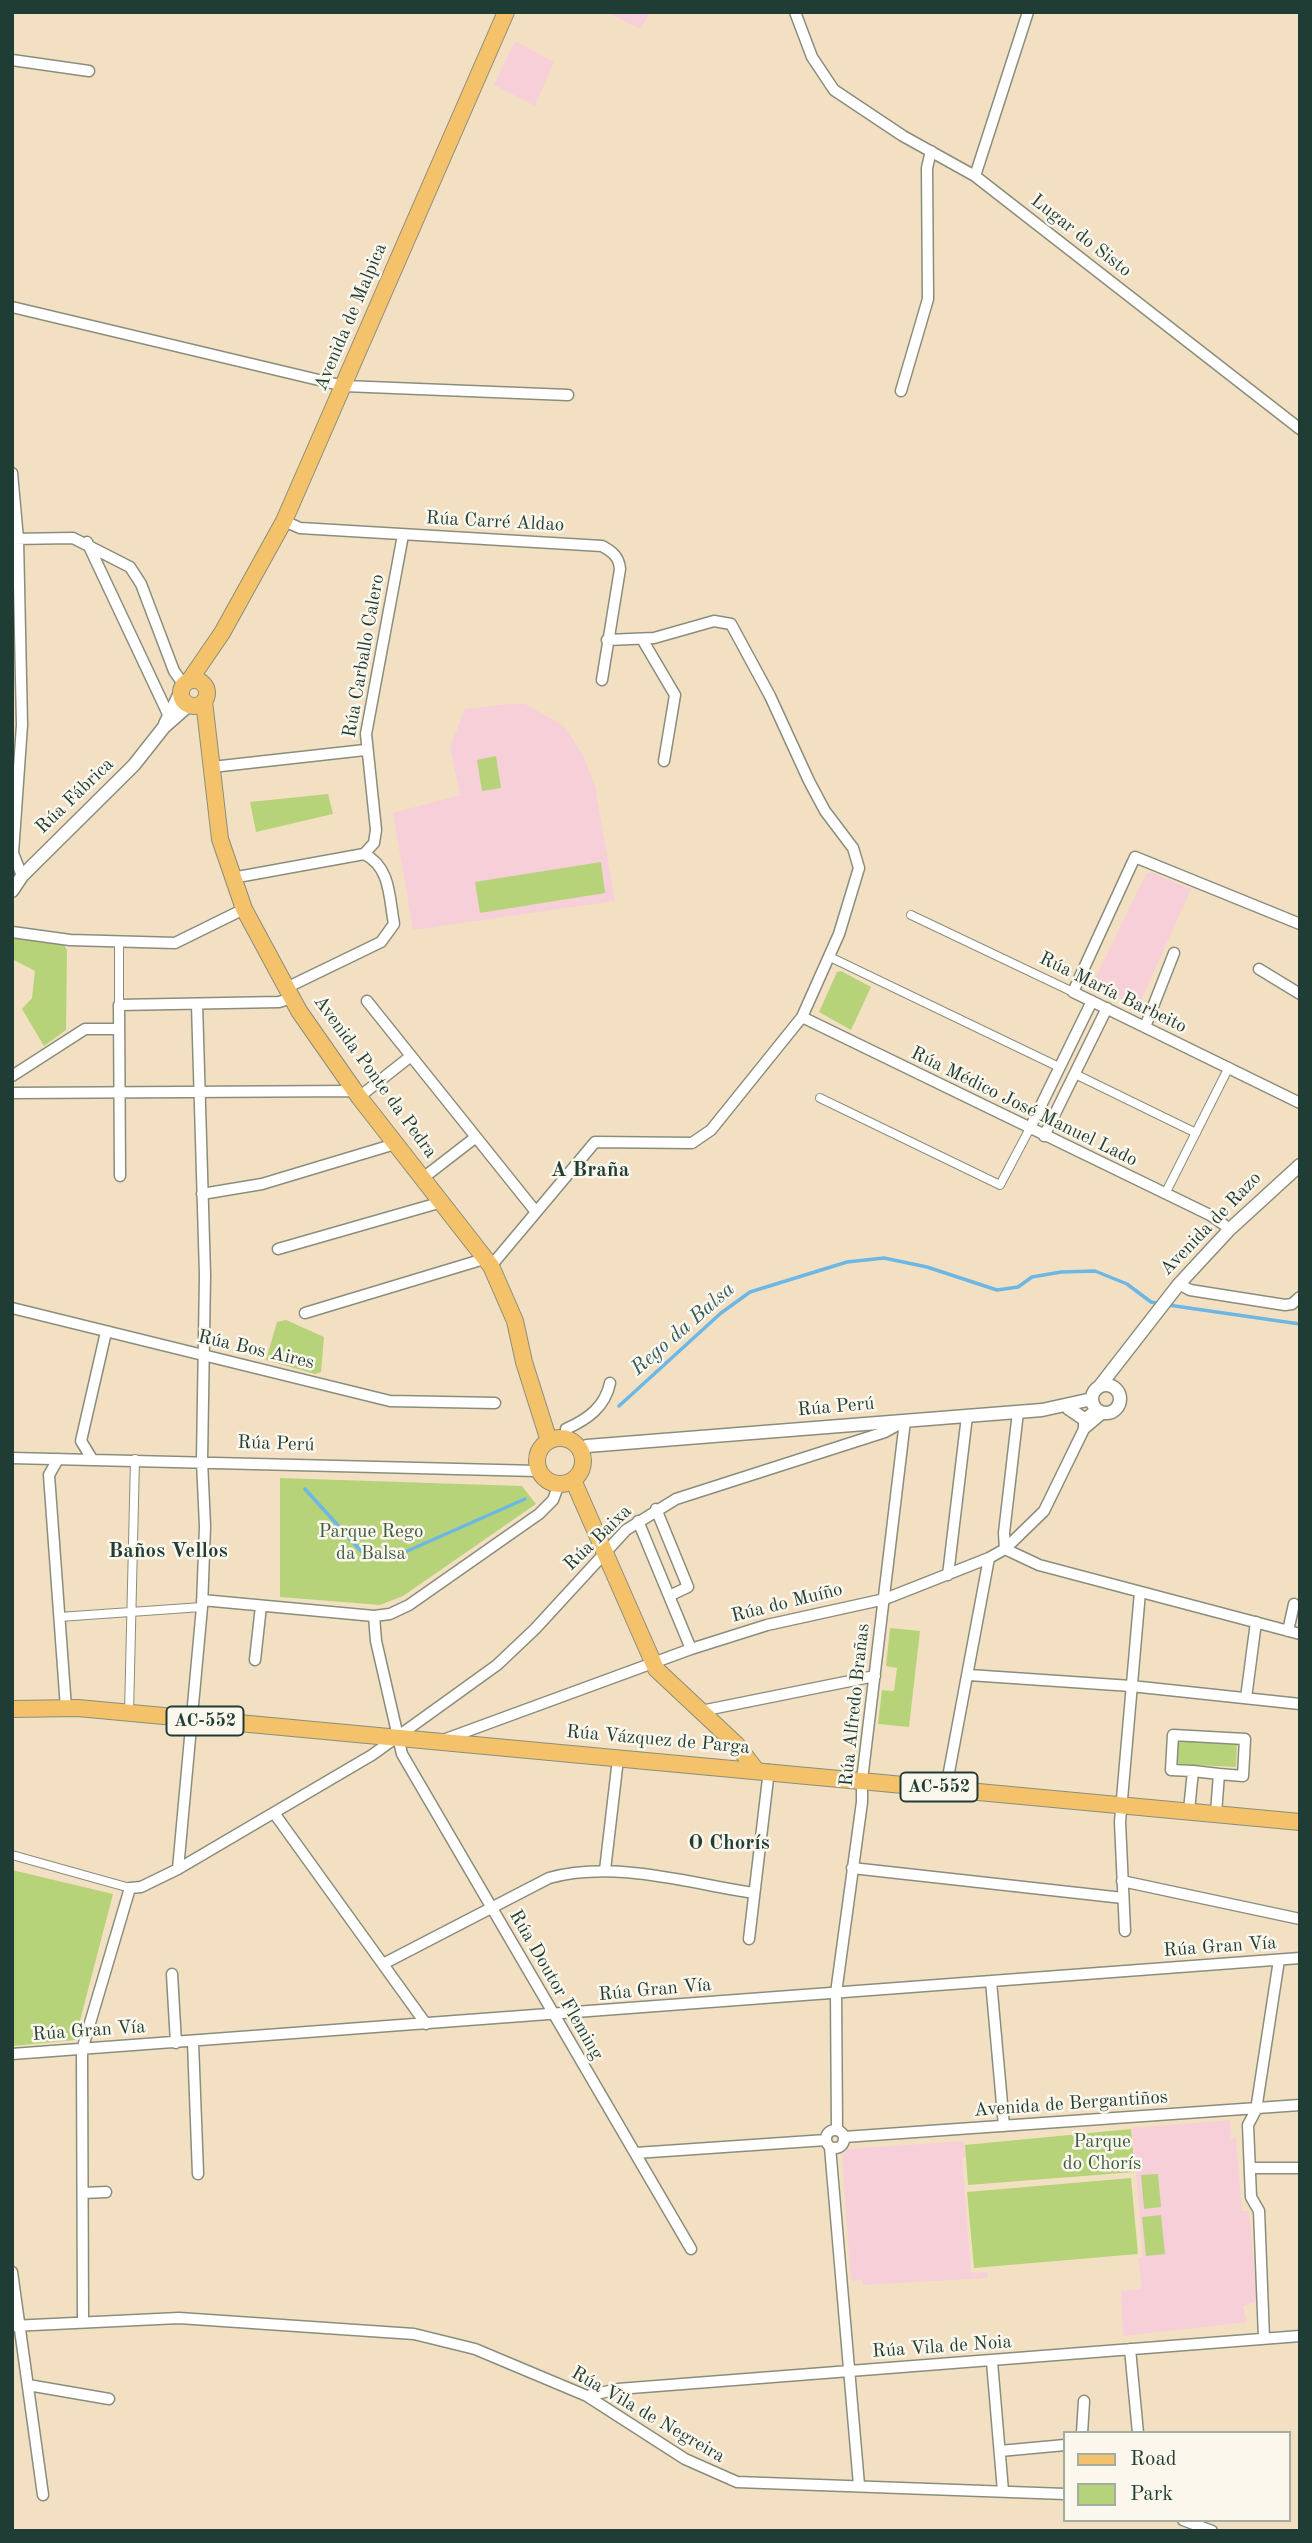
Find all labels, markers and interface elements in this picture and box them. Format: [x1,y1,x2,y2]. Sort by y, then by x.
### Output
street label: Lugar do Sisto [1026,190,1136,282]
street label: Avenida de Malpica [310,240,392,394]
street label: Rúa Carré Aldao [425,507,565,537]
street label: Rúa Carballo Calero [338,572,390,740]
street label: Rúa Fábrica [31,753,119,839]
street label: Rúa María Barbeito [1035,947,1191,1039]
street label: Avenida Ponte da Pedra [308,991,442,1163]
street label: Rúa Médico José Manuel Lado [907,1042,1141,1172]
district label: A Braña [551,1157,629,1183]
street label: Avenida de Razo [1156,1167,1266,1281]
water label: Rego da Balsa [626,1277,740,1381]
street label: Rúa Bos Aires [195,1326,317,1374]
street label: Rúa Perú [797,1392,875,1422]
street label: Rúa Perú [237,1431,315,1457]
street label: Rúa Baixa [559,1500,637,1576]
park label: Parque Rego da Balsa [318,1521,424,1565]
district label: Baños Vellos [108,1538,228,1564]
street label: Rúa do Muíño [729,1578,845,1628]
street label: Rúa Alfredo Brañas [835,1622,875,1788]
road number: AC-552 [166,1706,244,1736]
street label: Rúa Vázquez de Parga [565,1721,751,1759]
road number: AC-552 [900,1772,978,1801]
district label: O Chorís [688,1830,770,1856]
street label: Rúa Doutor Fleming [504,1906,608,2064]
street label: Rúa Gran Vía [1163,1932,1277,1962]
street label: Rúa Gran Vía [598,1974,712,2006]
street label: Rúa Gran Vía [32,2016,146,2046]
street label: Avenida de Bergantiños [973,2086,1169,2122]
park label: Parque do Chorís [1063,2131,1141,2175]
street label: Rúa Vila de Noia [871,2331,1013,2363]
street label: Rúa Vila de Negreira [567,2362,729,2468]
legend [1064,2431,1291,2522]
text: Road [1130,2449,1177,2470]
text: Park [1130,2484,1173,2505]

